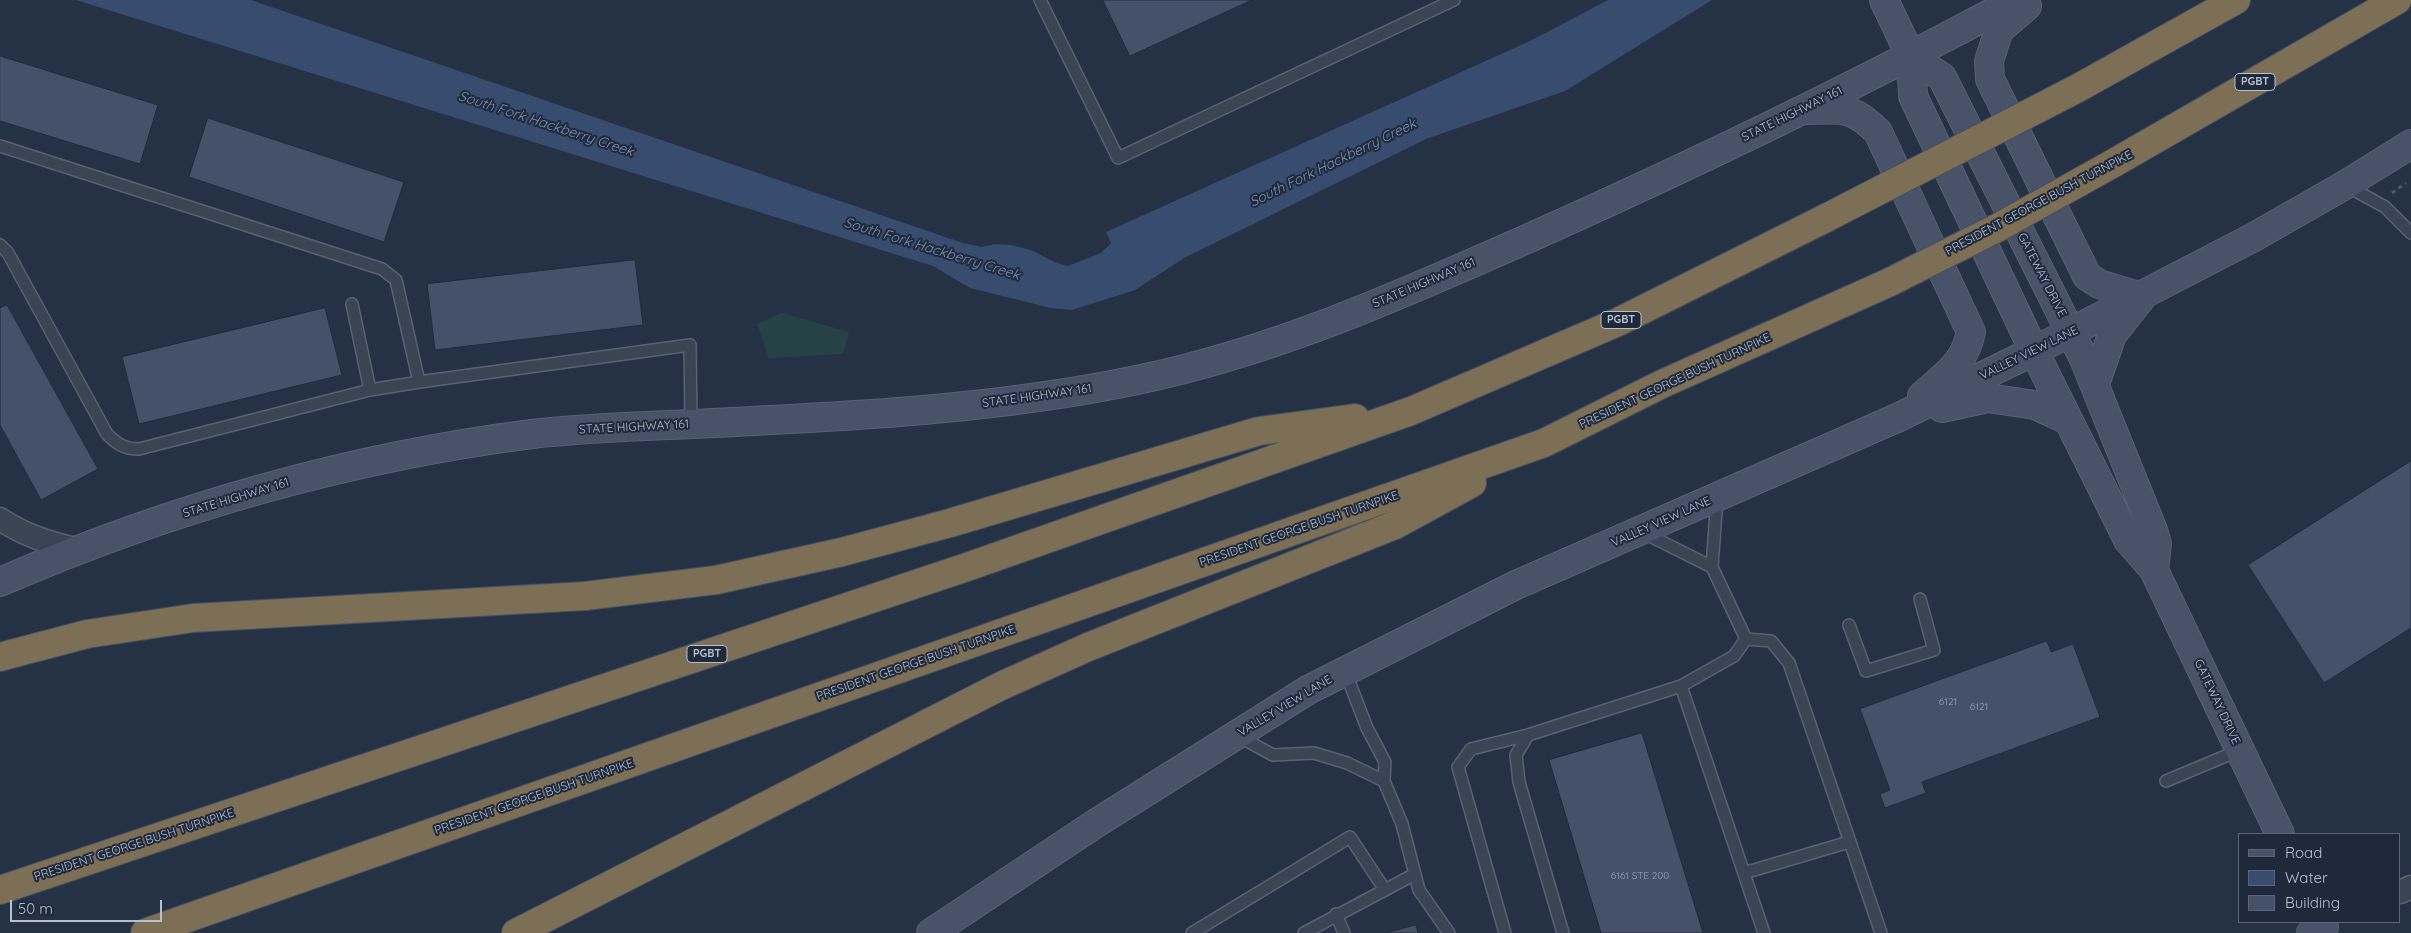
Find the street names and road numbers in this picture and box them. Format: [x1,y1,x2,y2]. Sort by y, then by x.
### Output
road number: PGBT [2235,74,2275,90]
street label: STATE HIGHWAY 161 [1739,83,1845,145]
street label: PRESIDENT GEORGE BUSH TURNPIKE [1943,147,2135,259]
street label: GATEWAY DRIVE [2015,230,2069,320]
street label: STATE HIGHWAY 161 [1370,255,1478,311]
road number: PGBT [1601,312,1641,328]
street label: VALLEY VIEW LANE [1978,323,2080,383]
street label: PRESIDENT GEORGE BUSH TURNPIKE [1577,330,1773,432]
street label: STATE HIGHWAY 161 [981,381,1093,411]
street label: STATE HIGHWAY 161 [579,417,689,437]
street label: STATE HIGHWAY 161 [181,475,291,521]
street label: PRESIDENT GEORGE BUSH TURNPIKE [1198,488,1400,570]
street label: VALLEY VIEW LANE [1609,494,1713,550]
street label: PRESIDENT GEORGE BUSH TURNPIKE [815,622,1017,704]
road number: PGBT [687,646,727,662]
street label: GATEWAY DRIVE [2191,657,2243,747]
street label: VALLEY VIEW LANE [1235,672,1335,740]
street label: PRESIDENT GEORGE BUSH TURNPIKE [433,756,635,838]
street label: PRESIDENT GEORGE BUSH TURNPIKE [32,806,236,884]

